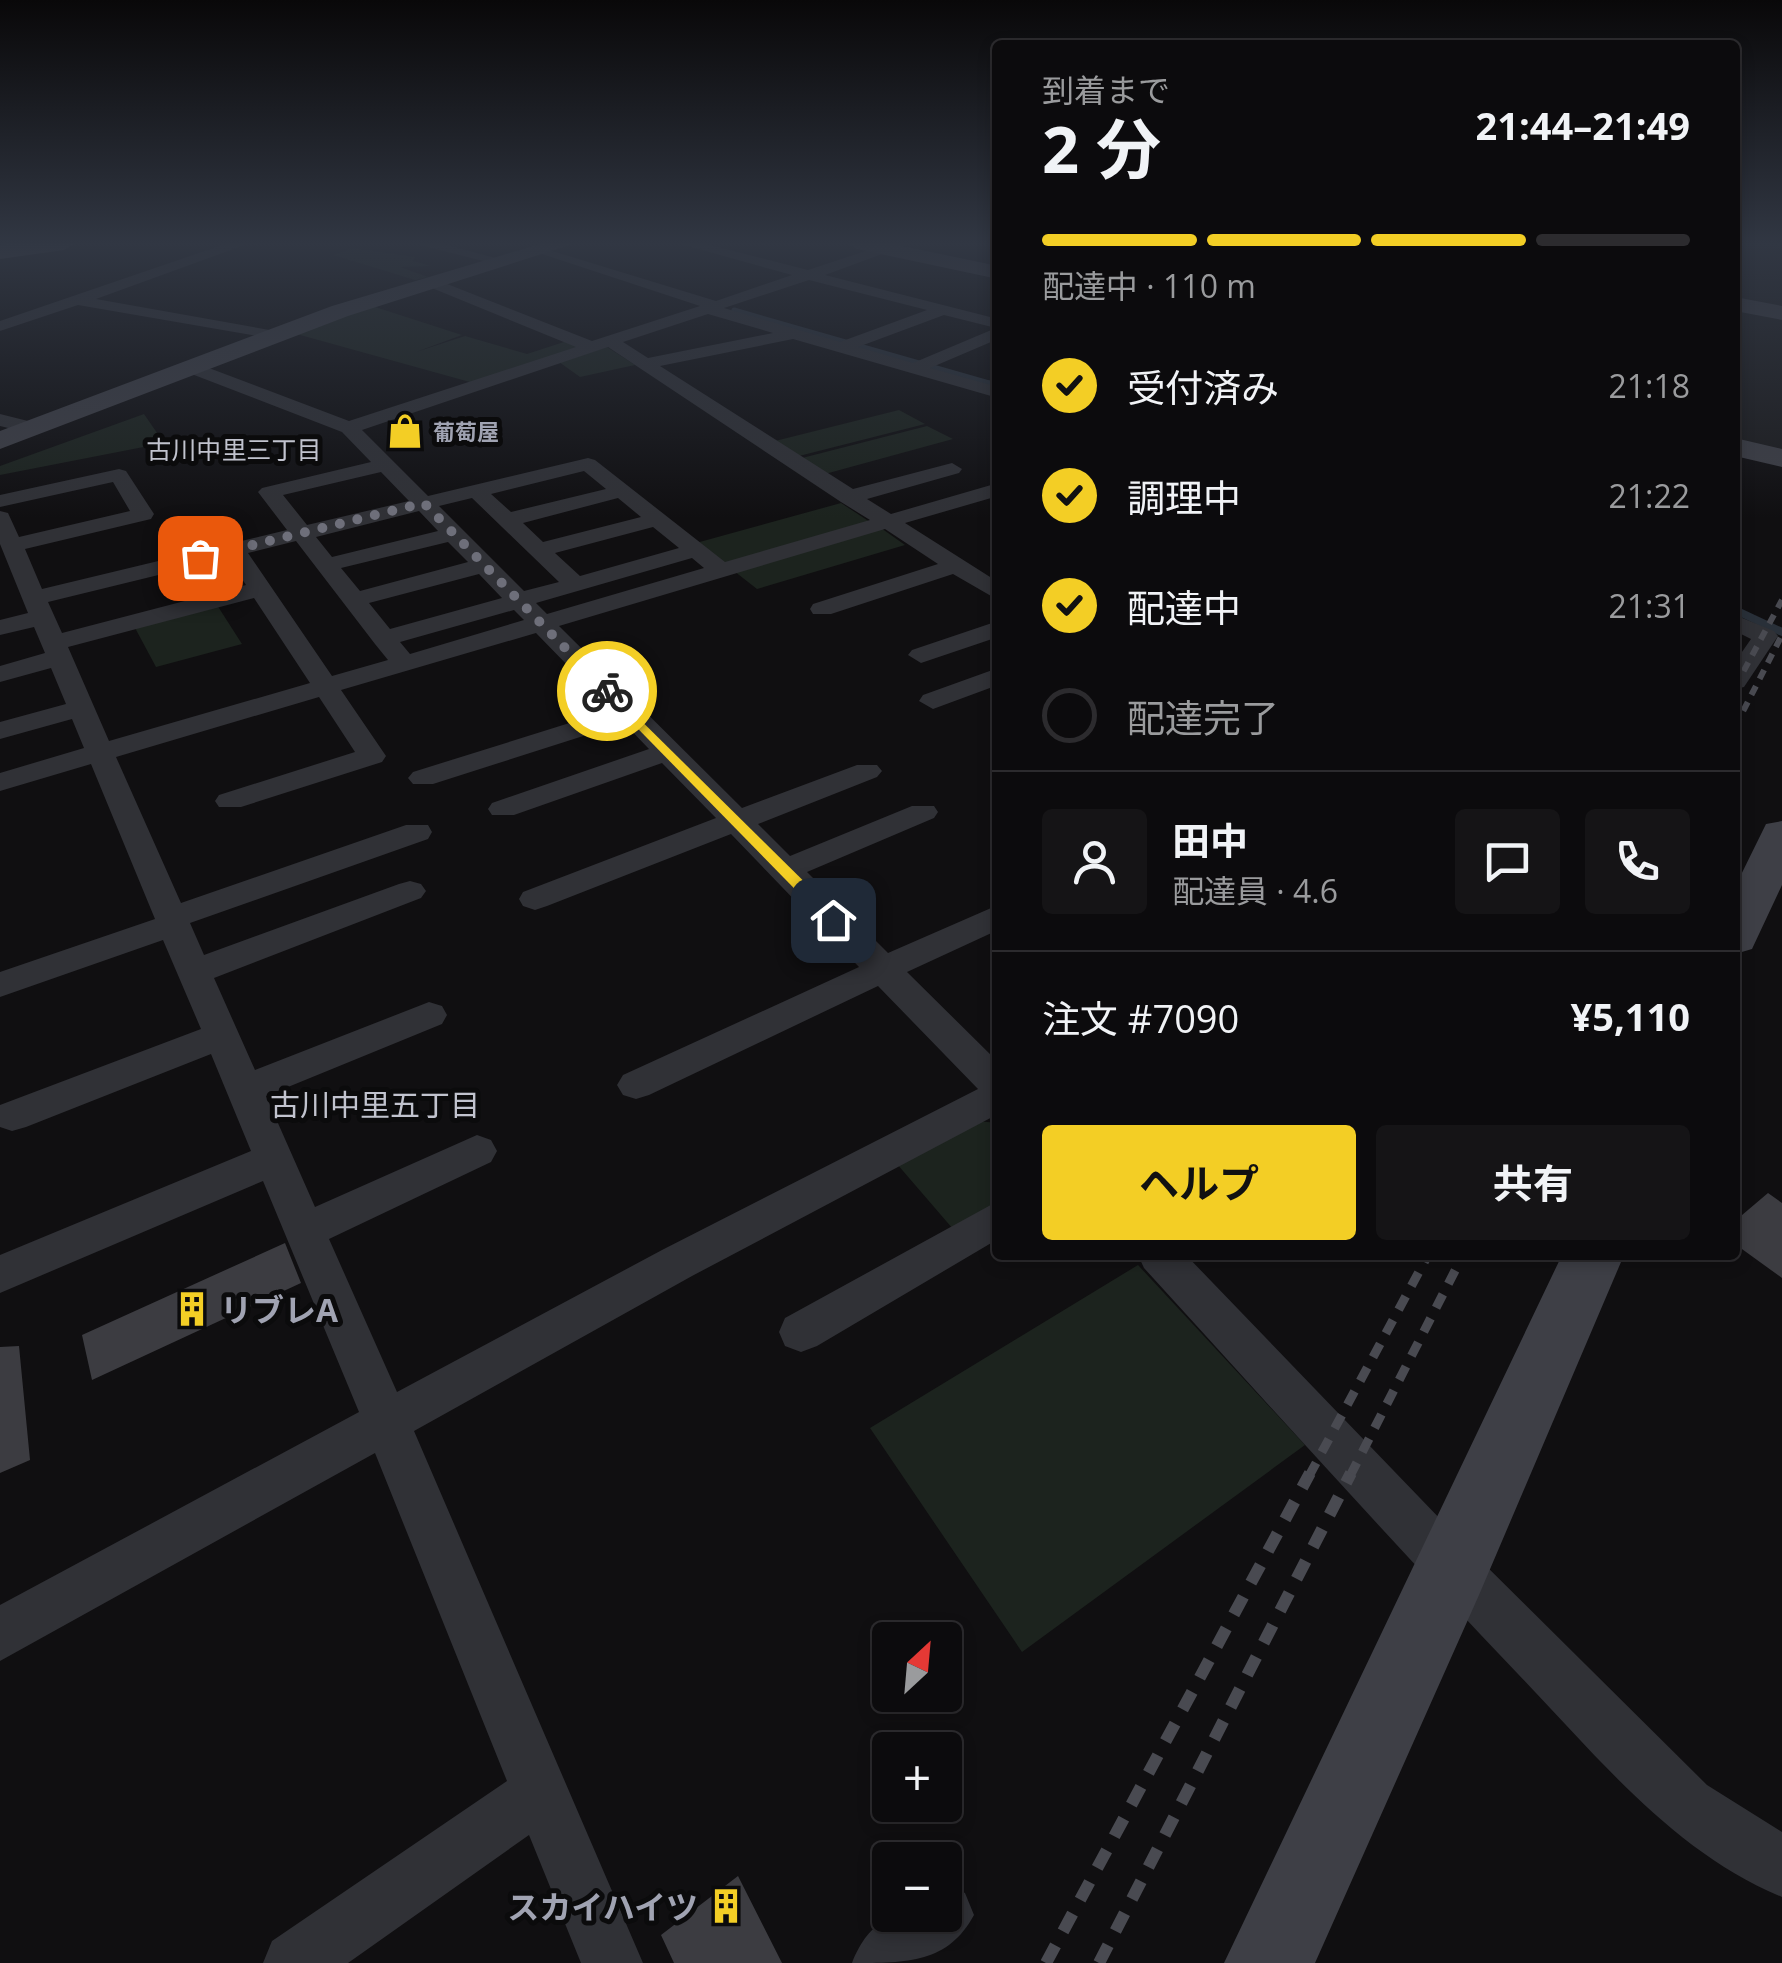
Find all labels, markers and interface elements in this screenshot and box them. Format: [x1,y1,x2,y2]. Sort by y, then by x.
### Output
text: 到着まで [1042,68,1170,111]
text: 21:44–21:49 [1476,99,1690,151]
text: 2 分 [1042,104,1161,192]
text: 配達中 · 110 m [1042,264,1256,307]
icon: check [1042,358,1097,413]
text: 受付済み [1127,361,1279,413]
text: 21:18 [1608,364,1690,407]
shop icon: 葡萄屋 [386,412,424,450]
place label: 葡萄屋 [433,416,499,446]
district label: 古川中里三丁目 [146,432,322,466]
icon: check [1042,468,1097,523]
text: 調理中 [1127,471,1241,523]
text: 21:22 [1608,474,1690,517]
pin [158,516,243,601]
icon: bag [173,531,228,586]
icon: check [1042,578,1097,633]
text: 配達中 [1127,581,1241,633]
text: 21:31 [1608,584,1690,627]
courier [557,641,657,741]
icon: bike [580,664,635,719]
text: 配達完了 [1127,691,1279,743]
button: person [1042,809,1147,914]
button: chat [1455,809,1560,914]
button: phone [1585,809,1690,914]
text: 田中 [1172,814,1248,866]
text: 配達員 · 4.6 [1172,869,1338,912]
pin [791,878,876,963]
icon: home [806,893,861,948]
text: ¥5,110 [1571,990,1690,1042]
text: 注文 #7090 [1042,992,1239,1044]
district label: 古川中里五丁目 [270,1084,480,1125]
button: ヘルプ [1042,1125,1356,1240]
button: 共有 [1376,1125,1690,1240]
place label: リブレA [220,1288,339,1331]
building icon: リブレA [173,1290,211,1328]
north arrow [872,1622,962,1712]
map controls [872,1622,962,1932]
button: + [872,1732,962,1822]
button: − [872,1842,962,1932]
place label: スカイハイツ [507,1885,698,1928]
building icon: スカイハイツ [707,1887,745,1925]

